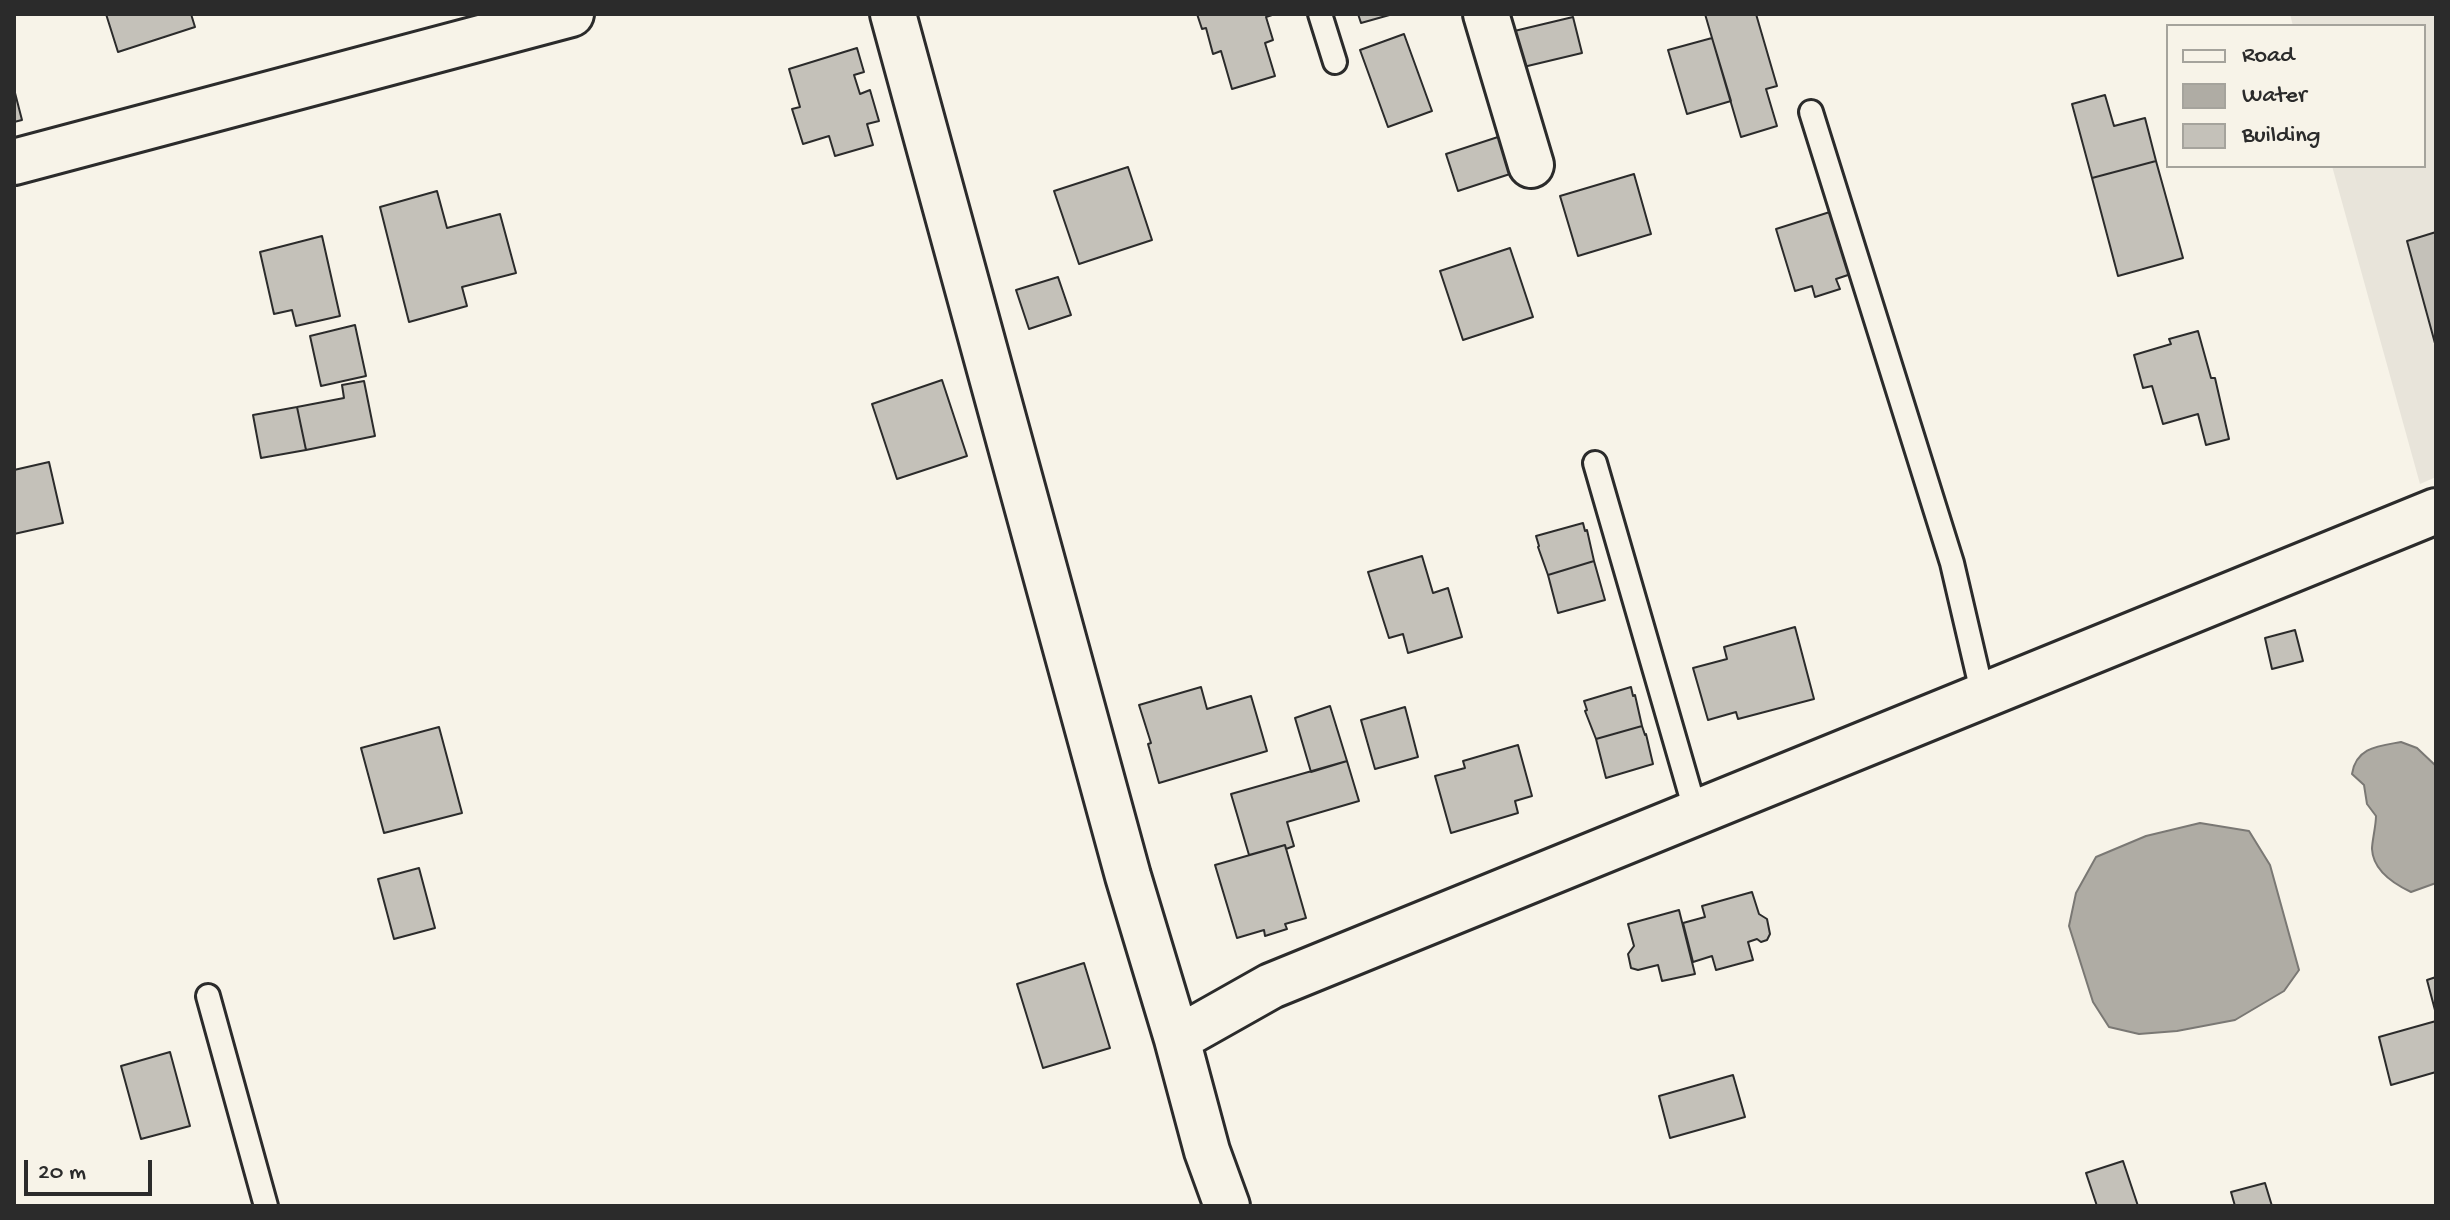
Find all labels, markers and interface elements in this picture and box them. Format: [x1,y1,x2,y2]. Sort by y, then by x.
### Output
legend [2166,24,2426,168]
text: Road [2242,42,2294,71]
text: Water [2242,82,2306,111]
text: Building [2242,122,2320,151]
scale bar [28,1144,156,1194]
text: 20 m [38,1159,86,1188]

